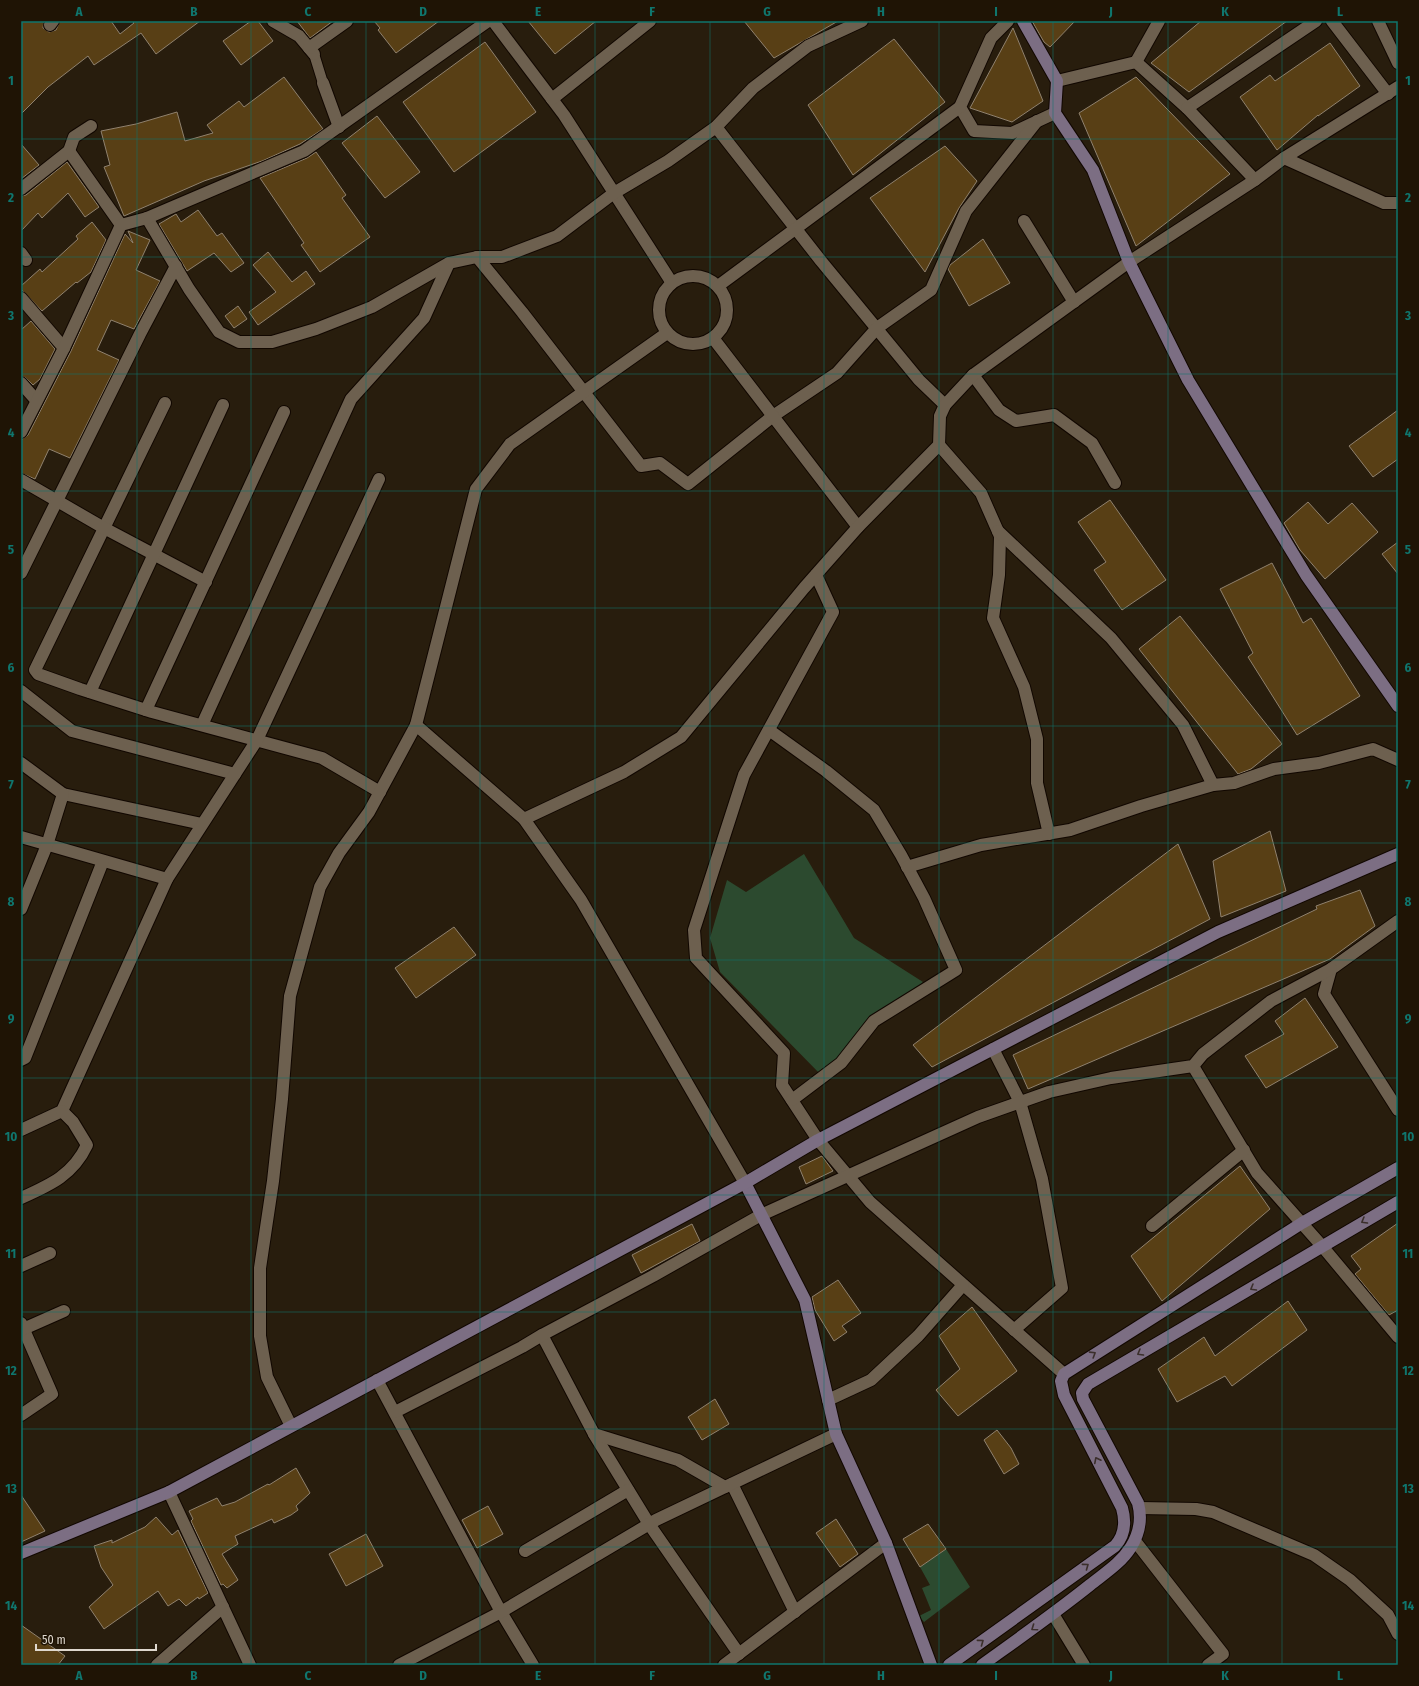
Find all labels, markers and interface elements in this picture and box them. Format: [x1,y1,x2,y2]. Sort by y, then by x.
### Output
text: A [74,4,83,19]
text: B [190,4,198,19]
text: C [305,4,312,19]
text: D [419,4,427,19]
text: E [535,4,541,19]
text: F [649,4,655,19]
text: G [763,4,771,19]
text: H [877,4,885,19]
text: I [994,4,998,19]
text: J [1108,4,1113,19]
text: K [1221,4,1229,19]
text: L [1337,4,1343,19]
text: 1 [8,73,14,88]
text: 1 [1405,73,1411,88]
text: 2 [7,190,14,205]
text: 2 [1404,190,1411,205]
text: 3 [7,308,14,323]
text: 3 [1404,308,1411,323]
text: 4 [8,425,15,440]
text: 4 [1405,425,1412,440]
text: 5 [8,542,14,557]
text: 5 [1405,542,1411,557]
text: 6 [8,660,15,675]
text: 6 [1405,660,1412,675]
text: 7 [8,777,14,792]
text: 7 [1405,777,1411,792]
text: 8 [8,894,15,909]
text: 8 [1405,894,1412,909]
text: 9 [8,1011,15,1026]
text: 9 [1405,1011,1412,1026]
text: 10 [5,1129,17,1144]
text: 10 [1402,1129,1414,1144]
one-way arrow [1361,1217,1368,1224]
text: 11 [6,1246,16,1261]
text: 11 [1403,1246,1413,1261]
one-way arrow [1250,1283,1257,1290]
one-way arrow [1137,1348,1144,1355]
one-way arrow [1089,1352,1096,1359]
text: 12 [5,1363,17,1378]
text: 12 [1402,1363,1414,1378]
one-way arrow [1095,1457,1102,1464]
text: 13 [5,1481,17,1496]
text: 13 [1402,1481,1414,1496]
one-way arrow [1082,1563,1089,1571]
text: 14 [5,1598,17,1613]
text: 14 [1402,1598,1414,1613]
one-way arrow [1032,1623,1039,1630]
scale bar [36,1626,156,1652]
text: 50 m [42,1633,66,1647]
one-way arrow [976,1640,983,1647]
text: A [74,1668,83,1683]
text: B [190,1668,198,1683]
text: C [305,1668,312,1683]
text: D [419,1668,427,1683]
text: E [535,1668,541,1683]
text: F [649,1668,655,1683]
text: G [763,1668,771,1683]
text: H [877,1668,885,1683]
text: I [994,1668,998,1683]
text: J [1108,1668,1113,1683]
text: K [1221,1668,1229,1683]
text: L [1337,1668,1343,1683]

